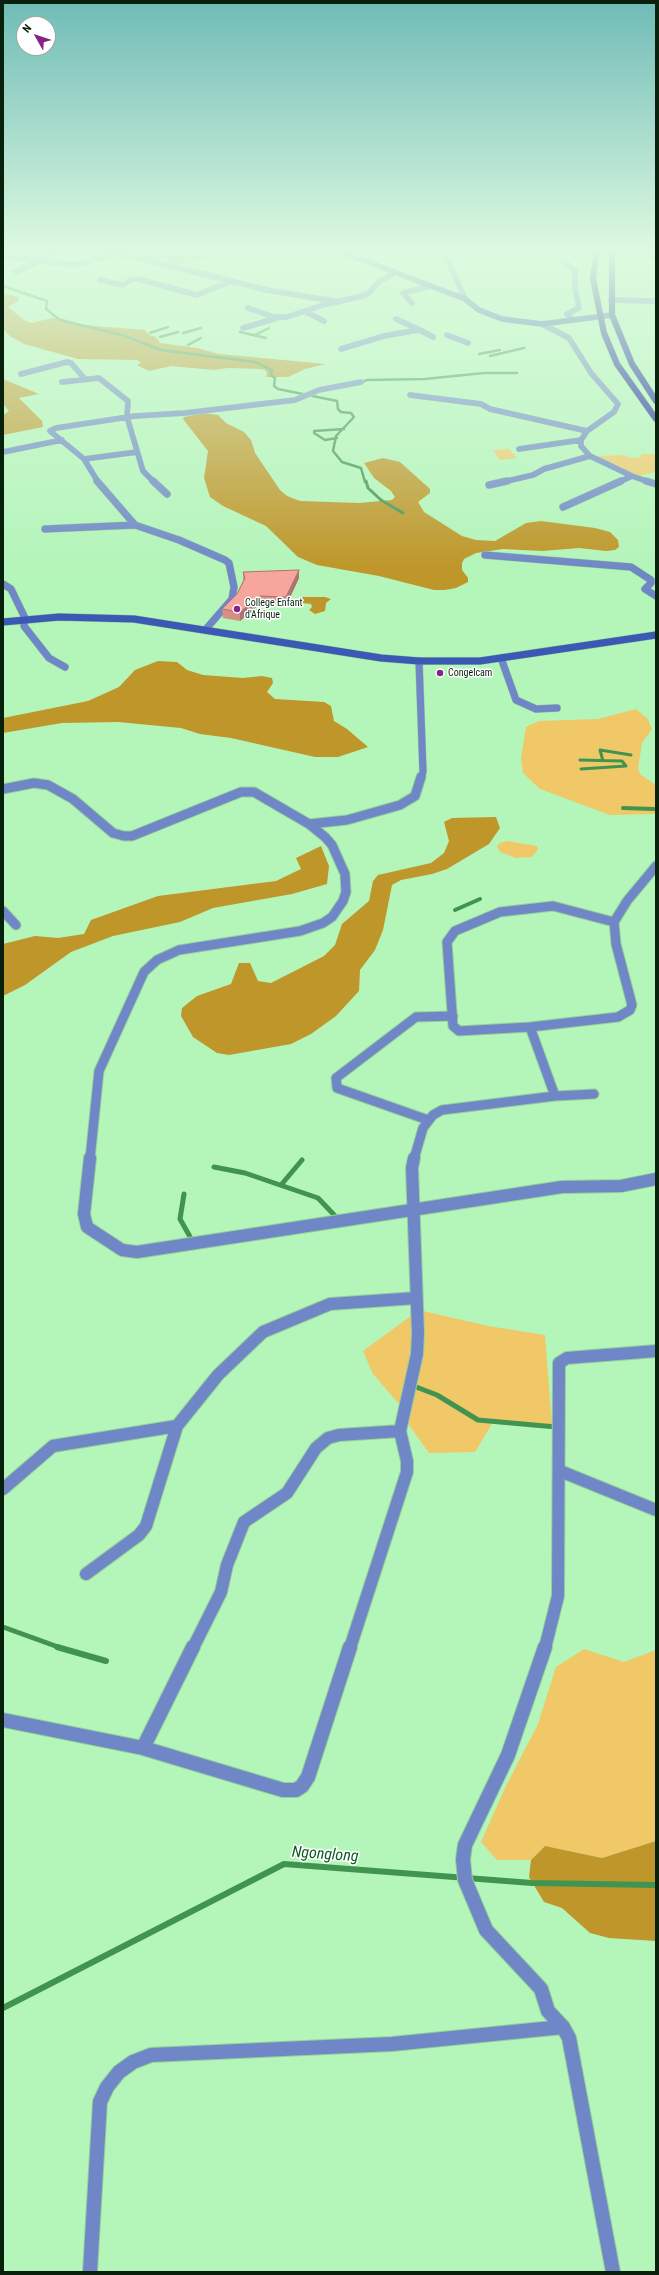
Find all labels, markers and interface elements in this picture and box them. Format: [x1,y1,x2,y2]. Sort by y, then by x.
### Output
north arrow [16,16,56,56]
text: N [20,22,34,35]
place label: College Enfant d'Afrique [245,597,302,620]
marker: College Enfant d'Afrique [232,604,242,614]
place label: Congelcam [448,667,492,679]
marker: Congelcam [435,668,445,678]
water label: Ngonglong [291,1843,359,1867]

